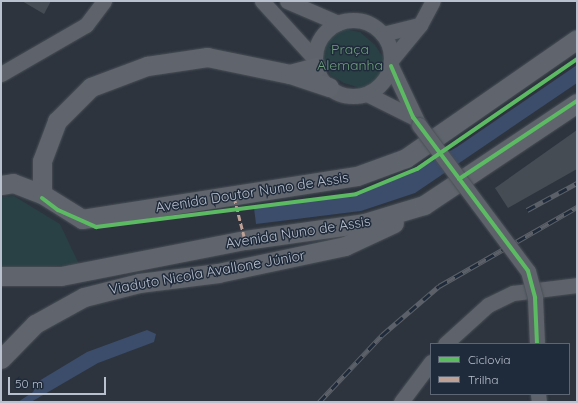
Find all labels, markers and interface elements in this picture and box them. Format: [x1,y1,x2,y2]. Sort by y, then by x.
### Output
park label: Praça Alemanha [317,41,383,74]
street label: Avenida Doutor Nuno de Assis [154,168,350,216]
street label: Avenida Nuno de Assis [224,212,372,252]
street label: Viaduto Nicola Avallone Júnior [108,246,306,298]
legend [430,343,570,395]
text: Ciclovia [468,352,511,367]
scale bar [10,369,108,395]
text: Trilha [468,372,499,387]
text: 50 m [15,376,43,391]

